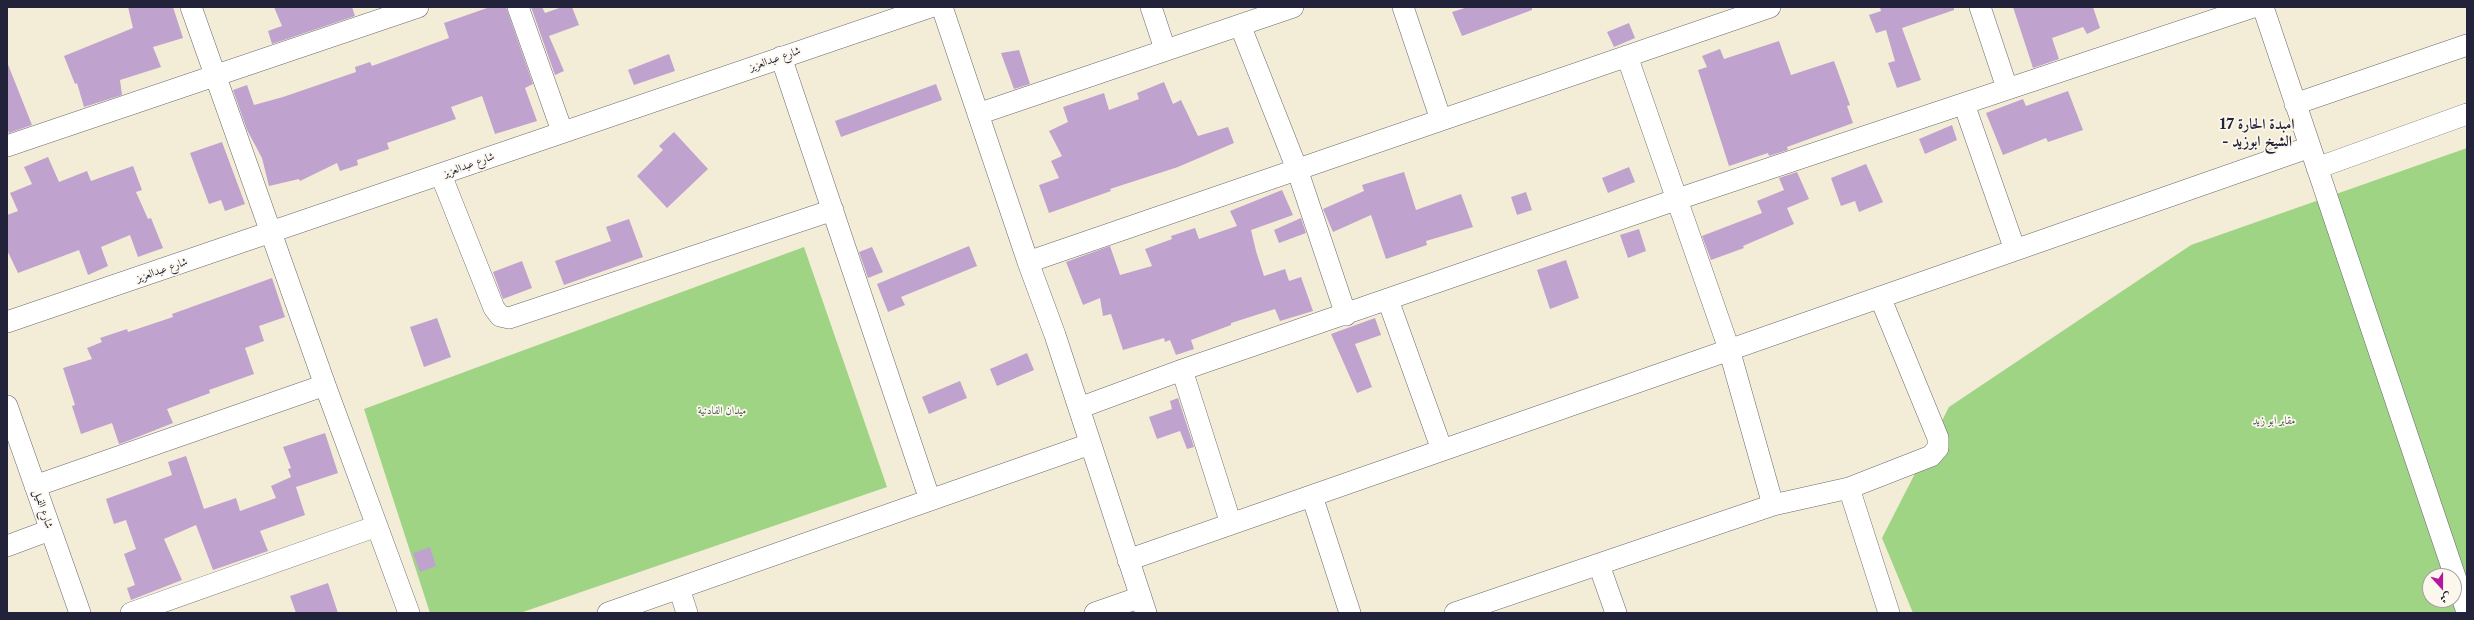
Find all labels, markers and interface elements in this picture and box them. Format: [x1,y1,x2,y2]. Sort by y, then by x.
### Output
street label: شارع عبدالعزيز [748,44,802,74]
district label: امبدة الحارة 17 - الشيخ ابوزيد [2219,116,2295,151]
street label: شارع عبدالعزيز [442,150,496,180]
street label: شارع عبدالعزيز [135,255,189,285]
park label: ميدان الفادنية [698,404,746,418]
park label: مقابر ابو زيد [2253,414,2295,428]
street label: شارع الفيل [30,488,56,530]
north arrow [2422,568,2462,608]
text: ش [2438,590,2454,607]

